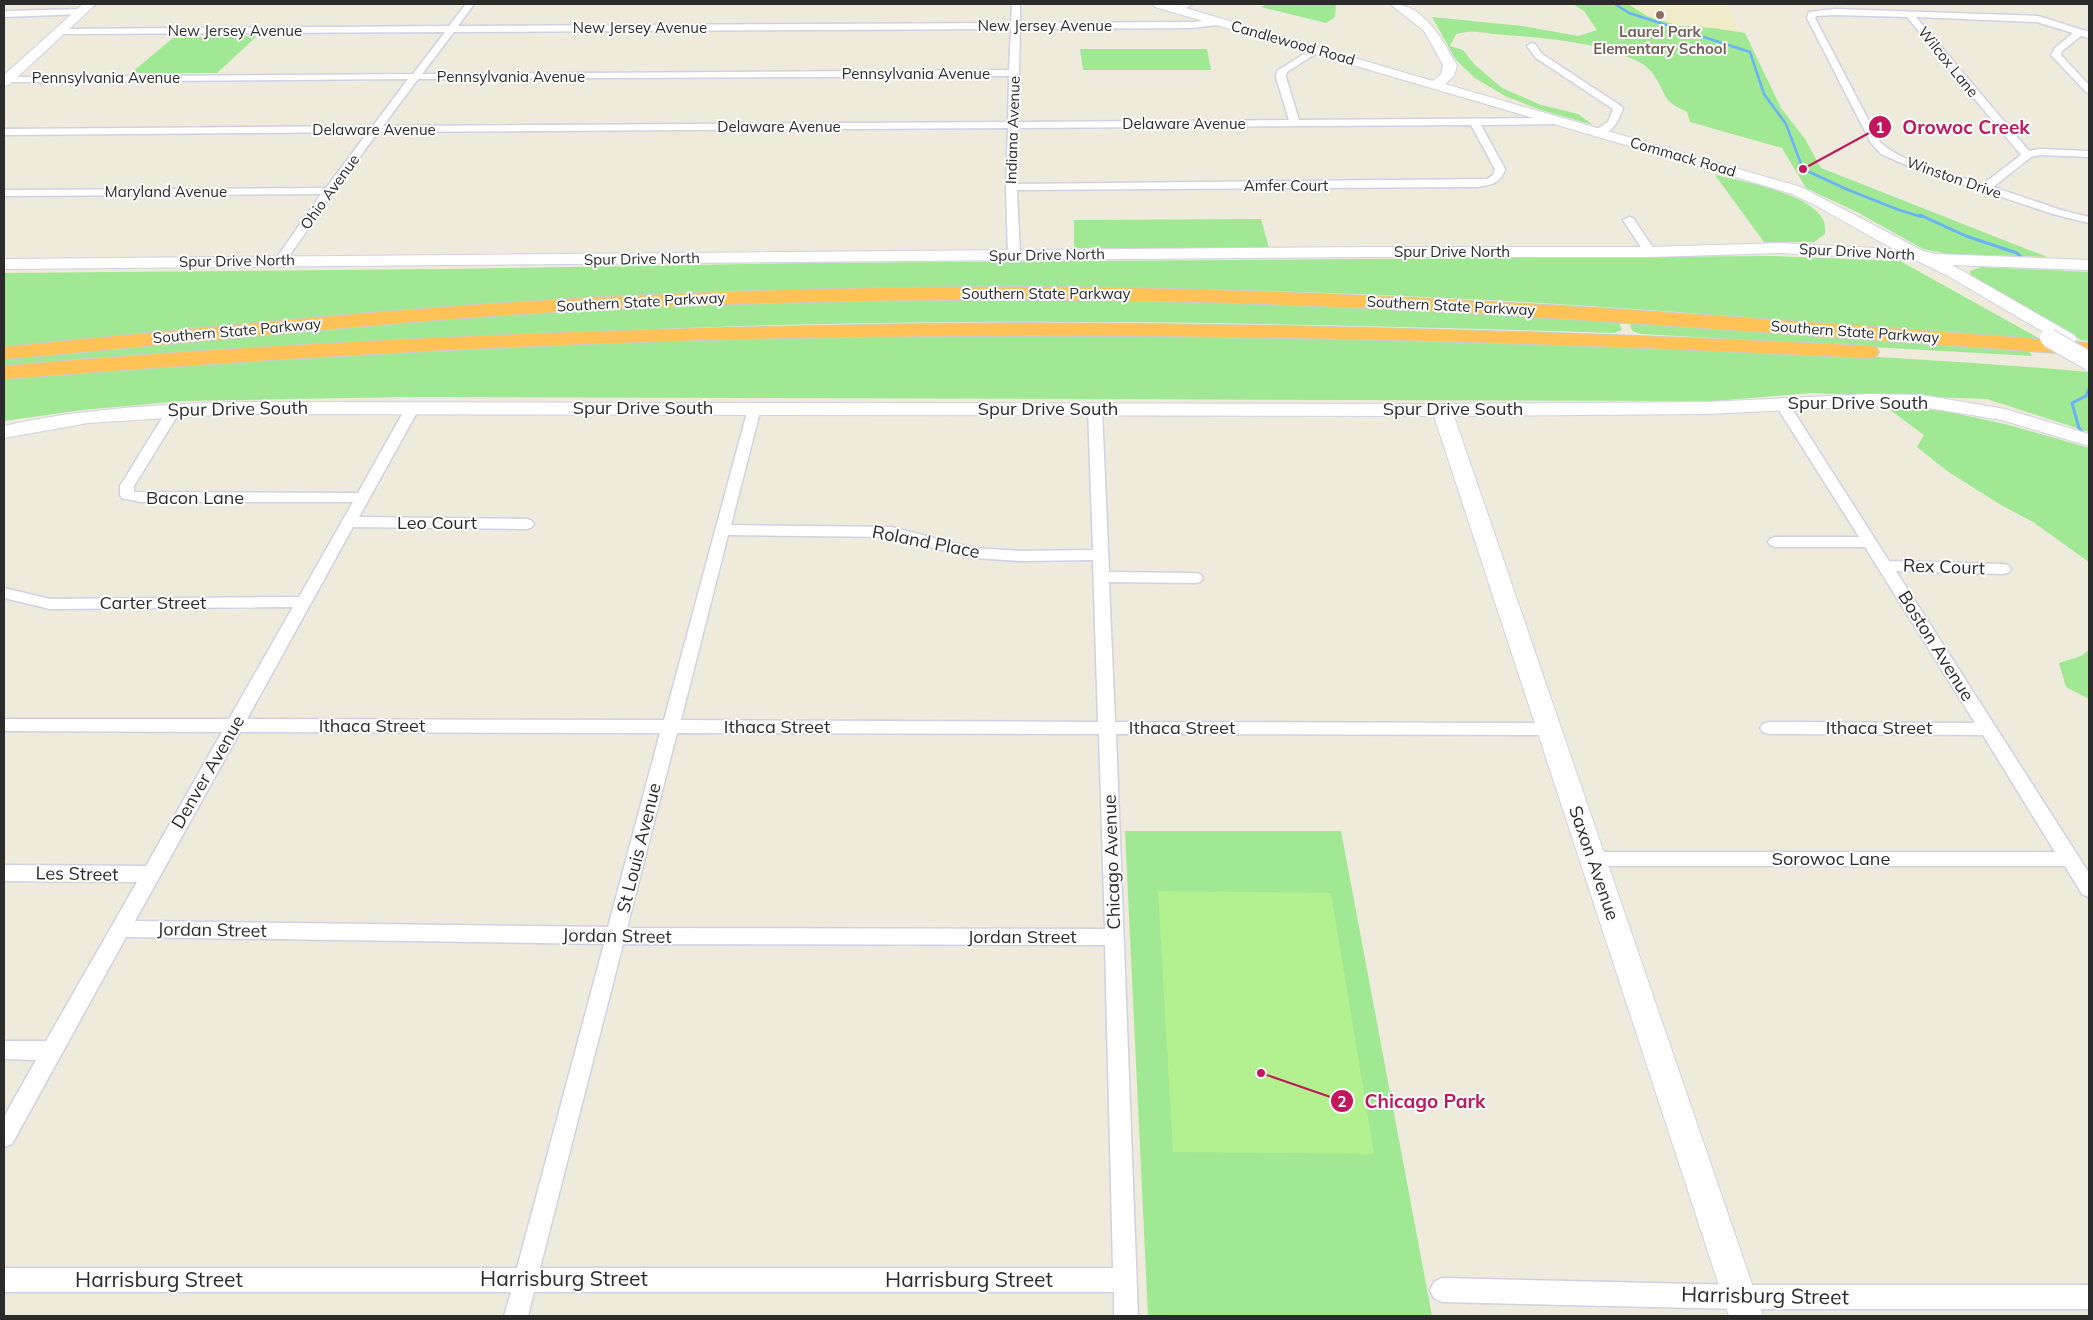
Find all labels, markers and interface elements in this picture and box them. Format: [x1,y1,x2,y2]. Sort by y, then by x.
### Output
marker: Laurel Park Elementary School [1654,9,1666,21]
street label: New Jersey Avenue [978,16,1112,35]
street label: Candlewood Road [1229,16,1357,69]
street label: New Jersey Avenue [573,18,707,37]
street label: New Jersey Avenue [168,21,302,40]
place label: Laurel Park Elementary School [1593,22,1727,58]
street label: Wilcox Lane [1914,22,1983,101]
street label: Pennsylvania Avenue [842,64,990,83]
street label: Pennsylvania Avenue [437,67,585,86]
street label: Pennsylvania Avenue [32,68,180,87]
street label: Indiana Avenue [1001,76,1024,184]
callout: Orowoc Creek [1867,110,2040,144]
street label: Delaware Avenue [1122,114,1246,133]
text: Orowoc Creek [1902,115,2030,139]
street label: Delaware Avenue [717,117,841,136]
text: 1 [1875,118,1885,137]
street label: Delaware Avenue [312,120,436,139]
street label: Commack Road [1628,132,1738,181]
street label: Ohio Avenue [296,150,363,233]
street label: Winston Drive [1904,152,2004,203]
street label: Amfer Court [1244,176,1328,195]
street label: Maryland Avenue [105,182,227,201]
street label: Spur Drive North [1799,239,1916,264]
street label: Spur Drive North [1394,242,1510,261]
street label: Spur Drive North [989,244,1105,265]
street label: Spur Drive North [584,248,700,269]
street label: Spur Drive North [179,250,295,271]
street label: Southern State Parkway [962,284,1130,303]
street label: Southern State Parkway [556,288,726,315]
street label: Southern State Parkway [1366,292,1536,319]
street label: Southern State Parkway [152,314,322,347]
street label: Southern State Parkway [1770,316,1940,347]
street label: Spur Drive South [1788,391,1928,414]
street label: Spur Drive South [168,396,308,421]
street label: Spur Drive South [573,396,713,419]
street label: Spur Drive South [978,397,1118,420]
street label: Spur Drive South [1383,397,1523,420]
street label: Bacon Lane [146,486,244,509]
street label: Leo Court [397,511,477,534]
street label: Roland Place [870,520,982,563]
street label: Rex Court [1903,554,1985,579]
street label: Boston Avenue [1893,586,1980,705]
street label: Carter Street [100,591,206,614]
street label: Denver Avenue [166,711,249,832]
street label: Ithaca Street [319,714,425,737]
street label: Ithaca Street [724,715,830,738]
street label: Ithaca Street [1129,716,1235,739]
street label: Ithaca Street [1826,716,1932,739]
street label: St Louis Avenue [611,780,666,915]
street label: Chicago Avenue [1098,794,1125,930]
street label: Saxon Avenue [1564,803,1625,923]
street label: Sorowoc Lane [1772,847,1890,870]
street label: Les Street [35,861,119,886]
street label: Jordan Street [157,917,267,942]
street label: Jordan Street [562,923,672,948]
street label: Jordan Street [967,925,1077,948]
callout: Chicago Park [1330,1084,1496,1118]
text: Chicago Park [1365,1089,1486,1113]
text: 2 [1337,1092,1347,1111]
street label: Harrisburg Street [480,1265,648,1291]
street label: Harrisburg Street [75,1266,243,1292]
street label: Harrisburg Street [885,1266,1053,1292]
street label: Harrisburg Street [1681,1281,1849,1309]

